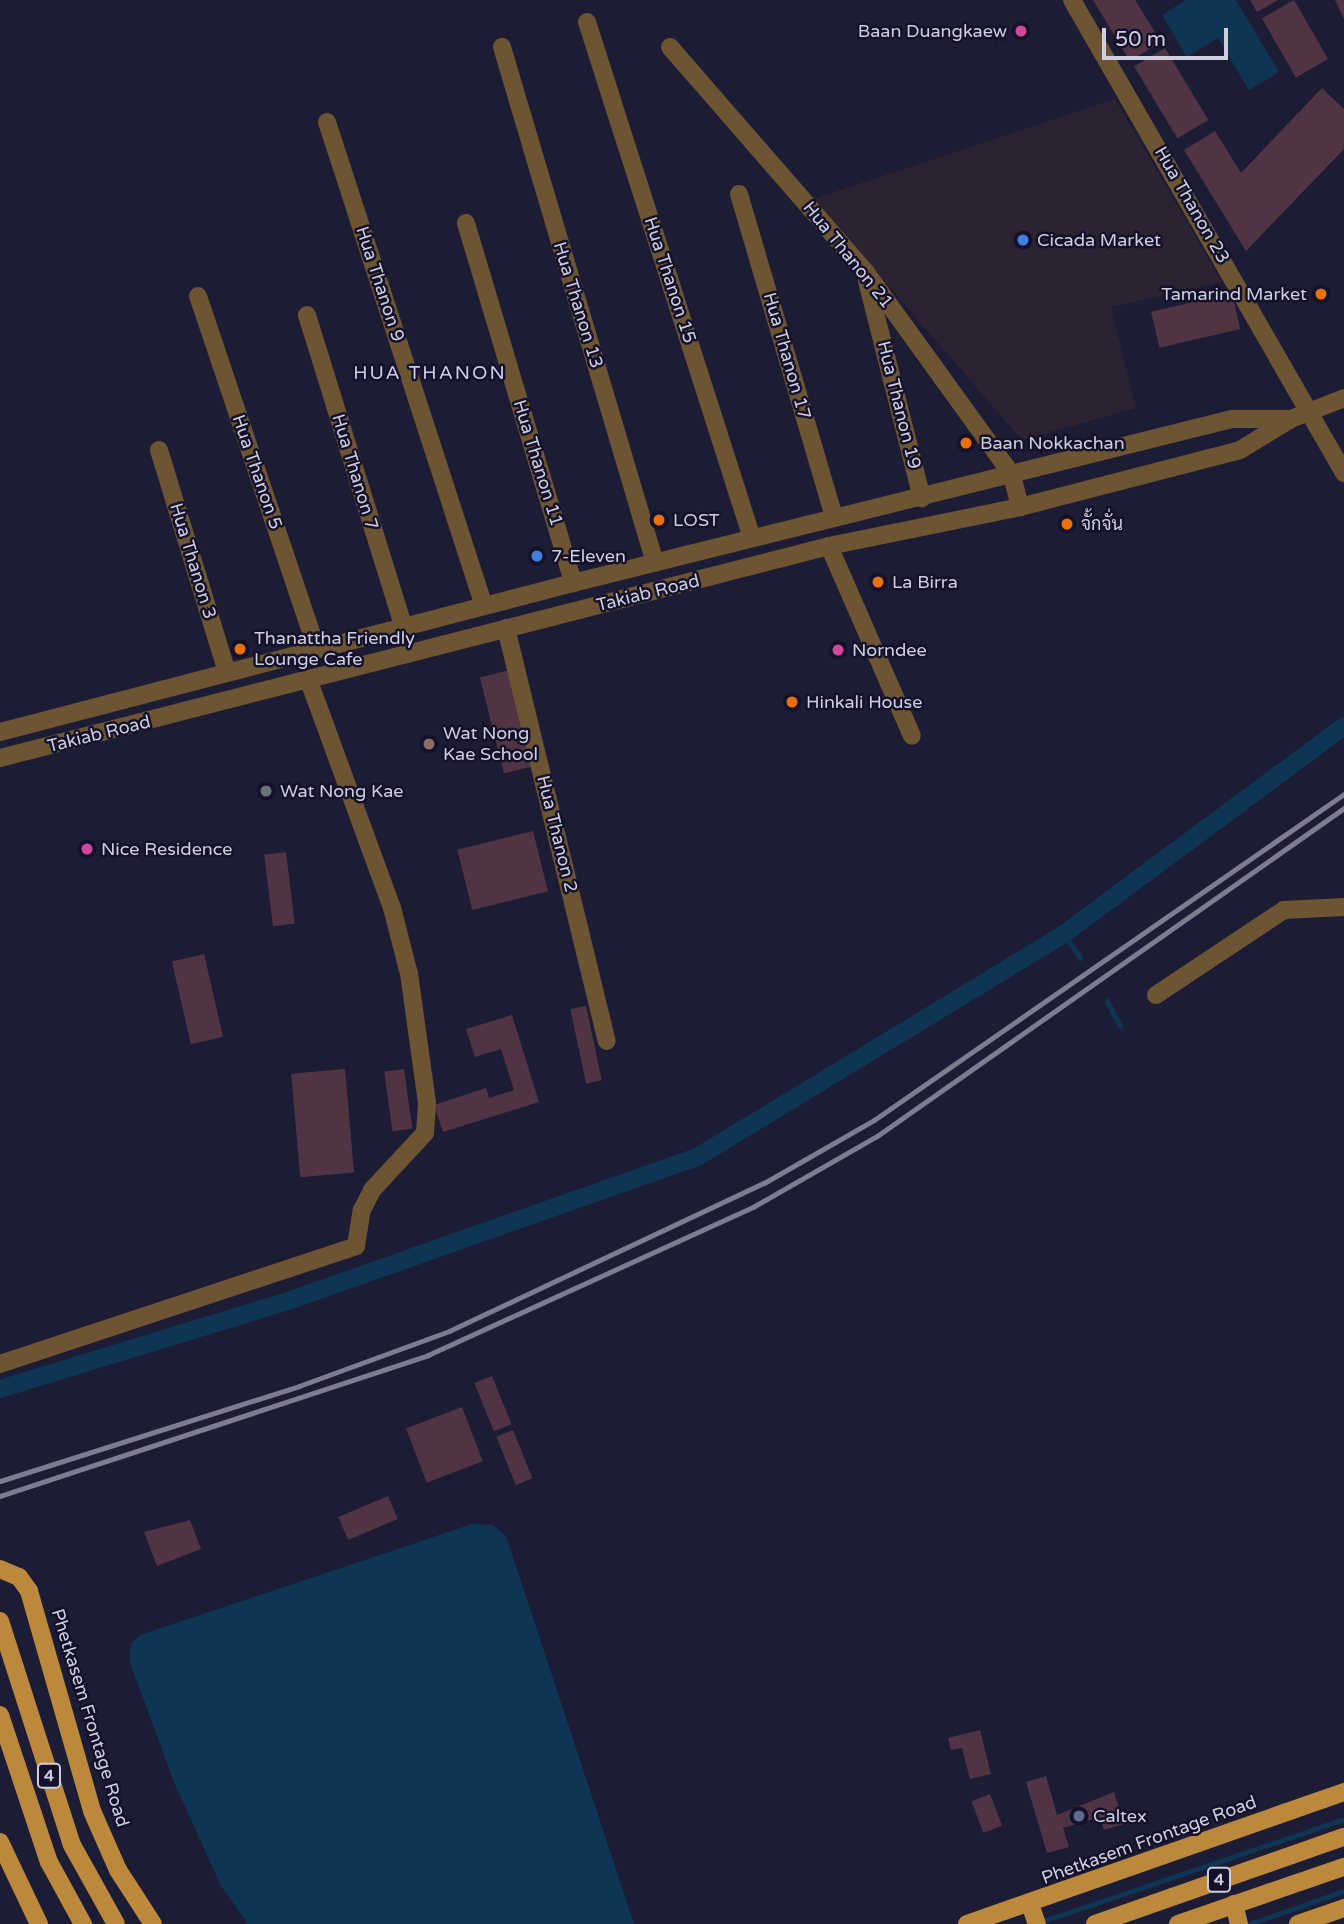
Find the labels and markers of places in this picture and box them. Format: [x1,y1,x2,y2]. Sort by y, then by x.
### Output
place label: Baan Duangkaew [858,20,1007,42]
marker: Baan Duangkaew [1013,23,1029,39]
place label: Cicada Market [1037,229,1161,251]
marker: Cicada Market [1015,232,1031,248]
place label: Tamarind Market [1161,283,1307,305]
marker: Tamarind Market [1313,286,1329,302]
place label: Baan Nokkachan [980,432,1125,454]
marker: Baan Nokkachan [958,435,974,451]
place label: LOST [673,509,719,531]
marker: LOST [651,512,667,528]
place label: จั้กจั่น [1081,513,1123,535]
marker: จั้กจั่น [1059,516,1075,532]
place label: 7-Eleven [551,545,626,567]
marker: 7-Eleven [529,548,545,564]
place label: La Birra [892,571,958,593]
marker: La Birra [870,574,886,590]
place label: Thanattha Friendly Lounge Cafe [254,628,415,670]
place label: Norndee [852,639,927,661]
marker: Thanattha Friendly Lounge Cafe [232,641,248,657]
marker: Norndee [830,642,846,658]
place label: Hinkali House [806,691,922,713]
marker: Hinkali House [784,694,800,710]
place label: Wat Nong Kae School [443,723,538,766]
marker: Wat Nong Kae School [421,736,437,752]
place label: Wat Nong Kae [280,780,403,802]
marker: Wat Nong Kae [258,783,274,799]
place label: Nice Residence [101,838,232,860]
marker: Nice Residence [79,841,95,857]
place label: Caltex [1093,1805,1147,1827]
marker: Caltex [1071,1808,1087,1824]

